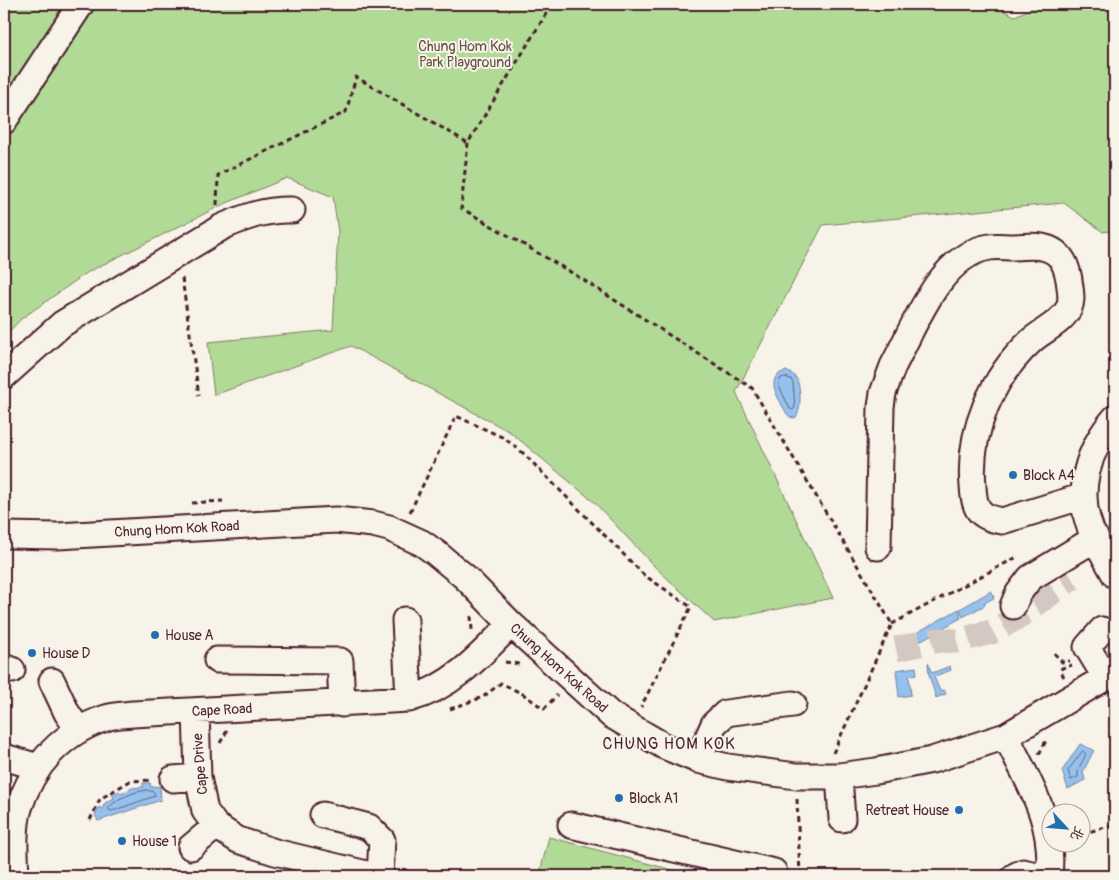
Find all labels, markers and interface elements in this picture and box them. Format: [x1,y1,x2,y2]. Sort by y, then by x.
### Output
park label: Chung Hom Kok Park Playground [418,38,512,71]
place label: Block A4 [1023,467,1075,484]
marker: Block A4 [1007,469,1019,481]
street label: Chung Hom Kok Road [114,517,240,541]
street label: Chung Hom Kok Road [507,620,611,716]
place label: House A [165,627,214,644]
marker: House A [149,629,161,641]
place label: House D [42,645,91,662]
marker: House D [26,647,38,659]
street label: Cape Road [191,700,253,720]
street label: Cape Drive [189,732,211,795]
district label: CHUNG HOM KOK [602,734,736,754]
place label: Block A1 [629,790,678,807]
marker: Block A1 [613,792,625,804]
place label: Retreat House [865,802,949,819]
north arrow [1042,802,1092,852]
marker: Retreat House [953,804,965,816]
text: 北 [1067,823,1088,843]
place label: House 1 [132,833,177,850]
marker: House 1 [116,835,128,847]

